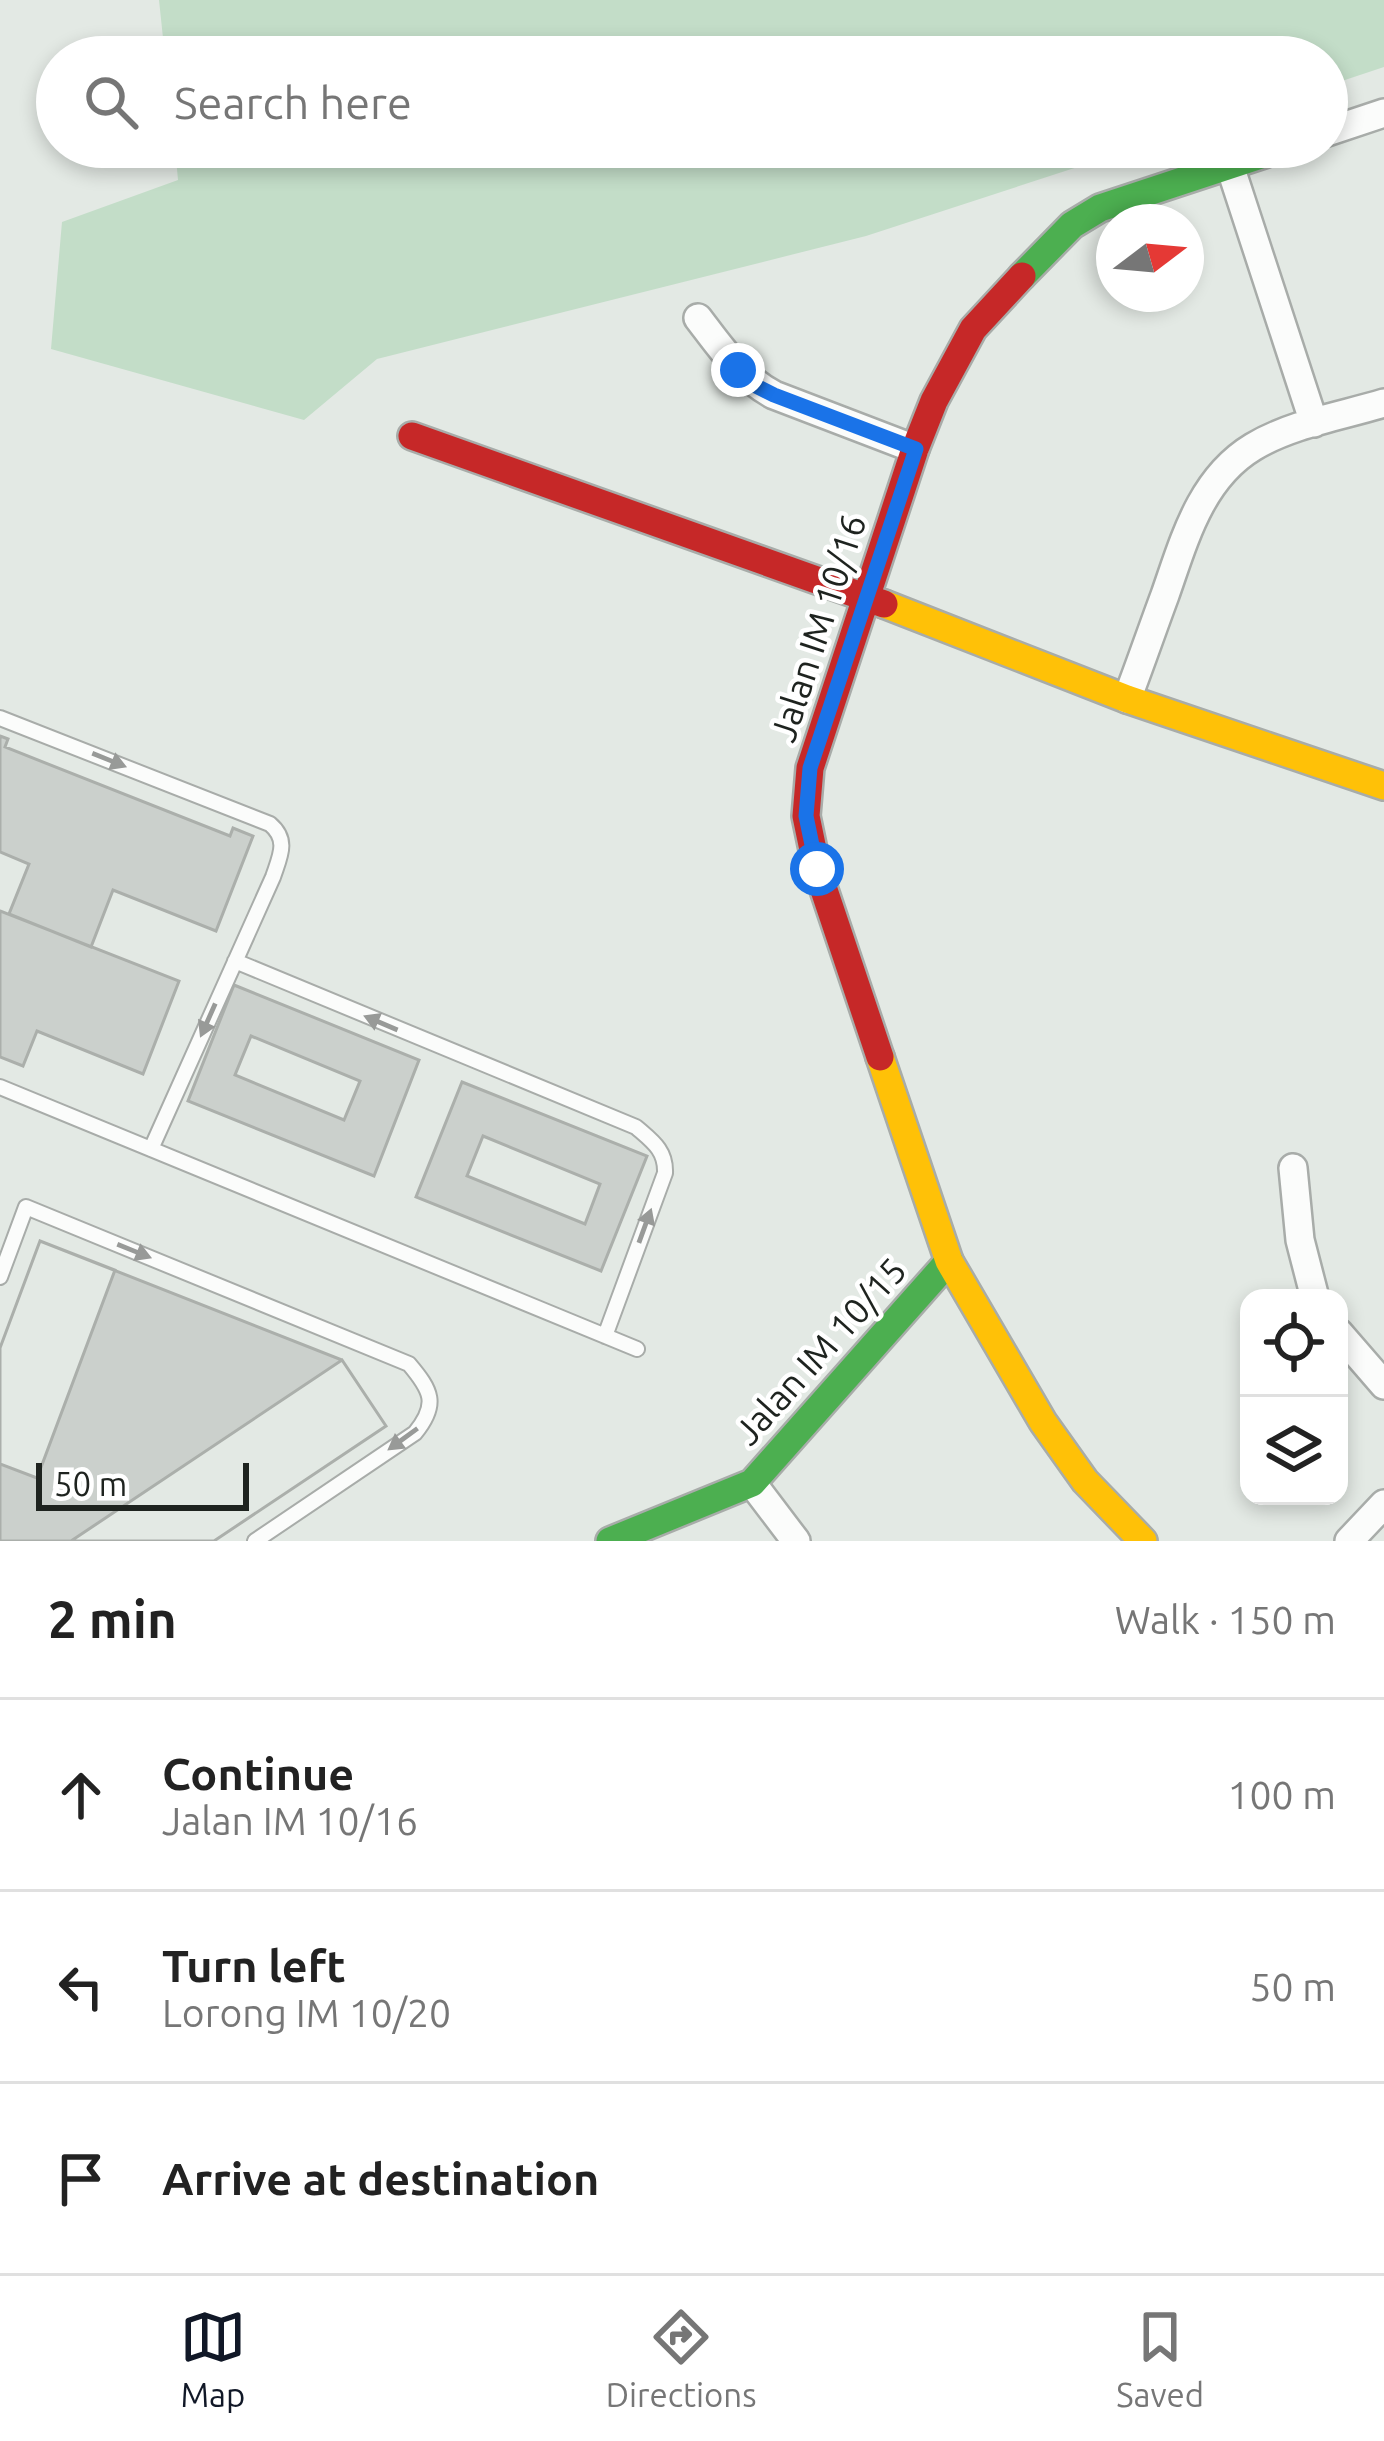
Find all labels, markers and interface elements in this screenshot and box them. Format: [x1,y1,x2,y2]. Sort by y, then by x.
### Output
search box [36,36,1348,168]
icon: search [78,69,144,135]
text: Search here [174,77,412,128]
north arrow [1096,204,1204,312]
route end [711,343,765,397]
street label: Jalan IM 10/16 [762,509,874,747]
one-way arrow [92,751,128,770]
route start [790,842,844,896]
one-way arrow [198,1003,218,1038]
one-way arrow [364,1012,399,1032]
one-way arrow [637,1208,655,1244]
one-way arrow [117,1242,153,1261]
street label: Jalan IM 10/15 [725,1249,914,1452]
map controls [1240,1289,1348,1505]
button: locate [1240,1289,1348,1397]
button: layers [1240,1397,1348,1505]
one-way arrow [388,1426,419,1450]
scale bar [36,1457,249,1510]
text: 50 m [54,1465,127,1502]
text: 2 min [48,1590,177,1648]
text: Walk · 150 m [1115,1598,1336,1641]
text: Continue [162,1748,354,1799]
icon: ahead [48,1762,114,1828]
text: 100 m [1227,1773,1336,1816]
text: Jalan IM 10/16 [162,1799,418,1842]
text: Turn left [162,1940,346,1991]
icon: left [48,1954,114,2020]
text: 50 m [1249,1965,1336,2008]
text: Lorong IM 10/20 [162,1991,451,2034]
icon: arrive [48,2146,114,2212]
text: Arrive at destination [162,2153,599,2204]
tab: Map [180,2304,246,2413]
tab: Directions [606,2304,756,2413]
tab: Saved [1116,2304,1204,2413]

